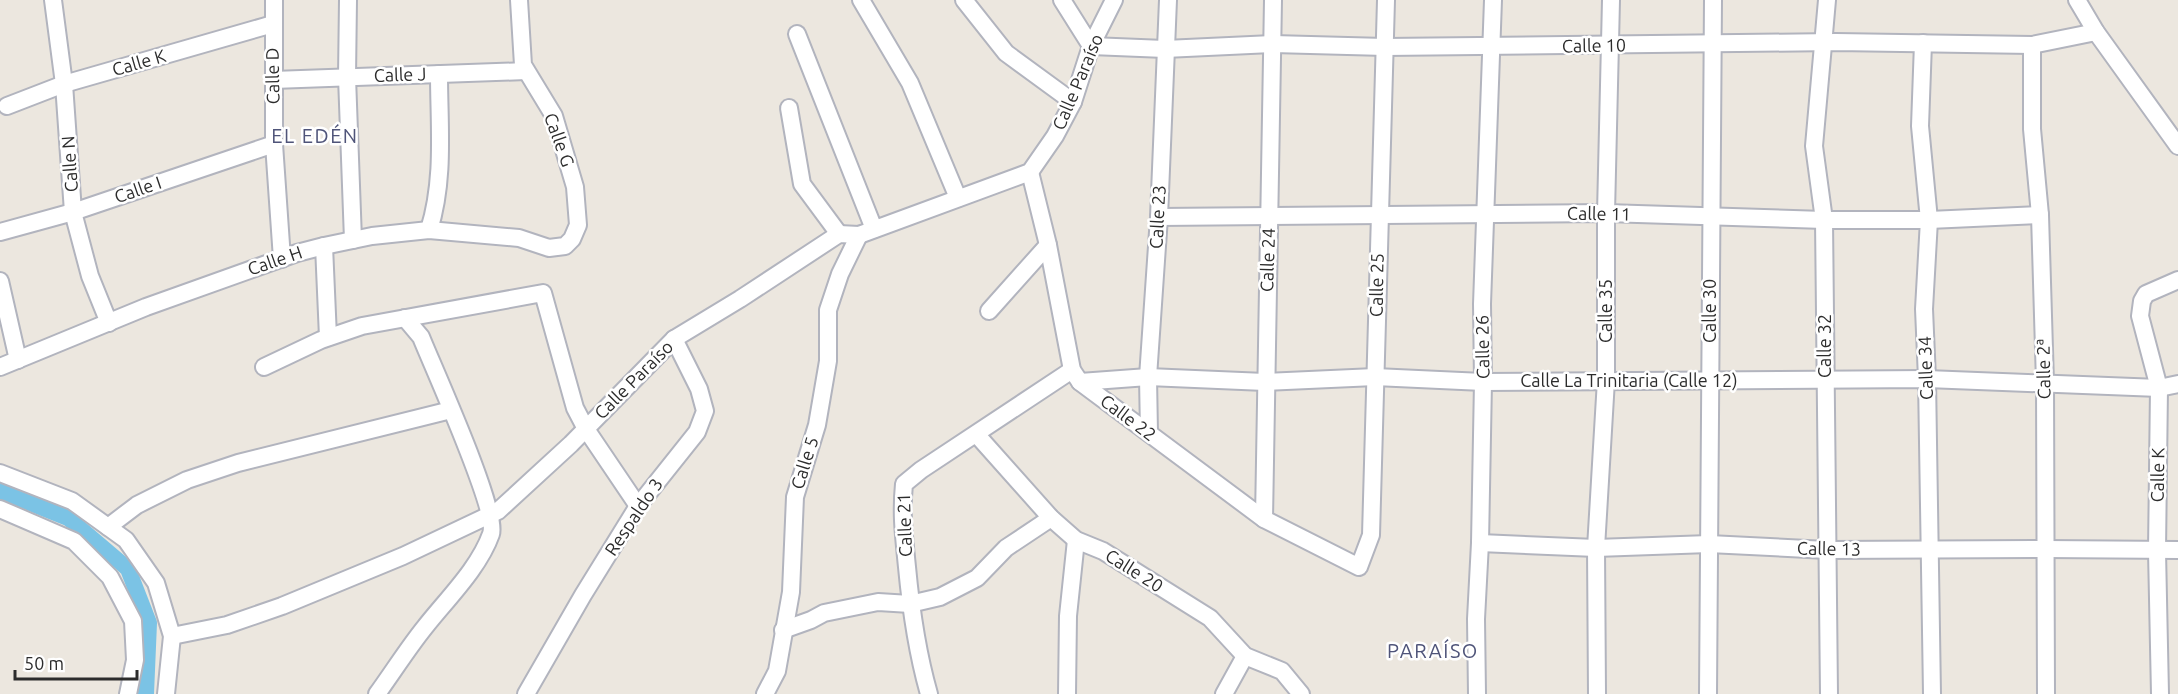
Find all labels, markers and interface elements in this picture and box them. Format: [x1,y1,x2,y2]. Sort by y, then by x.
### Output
street label: Calle Paraíso [1048,31,1106,133]
street label: Calle 10 [1562,34,1626,56]
street label: Calle K [110,45,168,79]
street label: Calle D [262,48,282,104]
street label: Calle J [373,63,427,85]
street label: Calle G [541,110,579,169]
district label: EL EDÉN [271,124,359,147]
street label: Calle N [57,135,81,193]
street label: Calle I [112,172,164,206]
street label: Calle 23 [1145,184,1169,249]
street label: Calle 11 [1567,202,1631,224]
street label: Calle 24 [1256,228,1278,292]
street label: Calle H [245,241,305,279]
street label: Calle 25 [1365,253,1387,317]
street label: Calle 35 [1595,279,1615,343]
street label: Calle 30 [1699,279,1719,343]
street label: Calle 32 [1814,314,1834,378]
street label: Calle 26 [1471,315,1493,379]
street label: Calle Paraíso [590,336,677,423]
street label: Calle 34 [1914,336,1936,400]
street label: Calle 2ª [2032,338,2054,400]
street label: Calle La Trinitaria (Calle 12) [1520,370,1738,391]
street label: Calle 22 [1097,390,1160,444]
street label: Calle 5 [787,434,821,491]
street label: Calle K [2147,447,2167,503]
street label: Respaldo 3 [600,474,666,559]
street label: Calle 21 [893,493,915,557]
street label: Calle 13 [1797,537,1861,559]
street label: Calle 20 [1102,545,1167,596]
district label: PARAÍSO [1387,639,1479,662]
scale bar [15,643,136,681]
text: 50 m [24,653,64,673]

